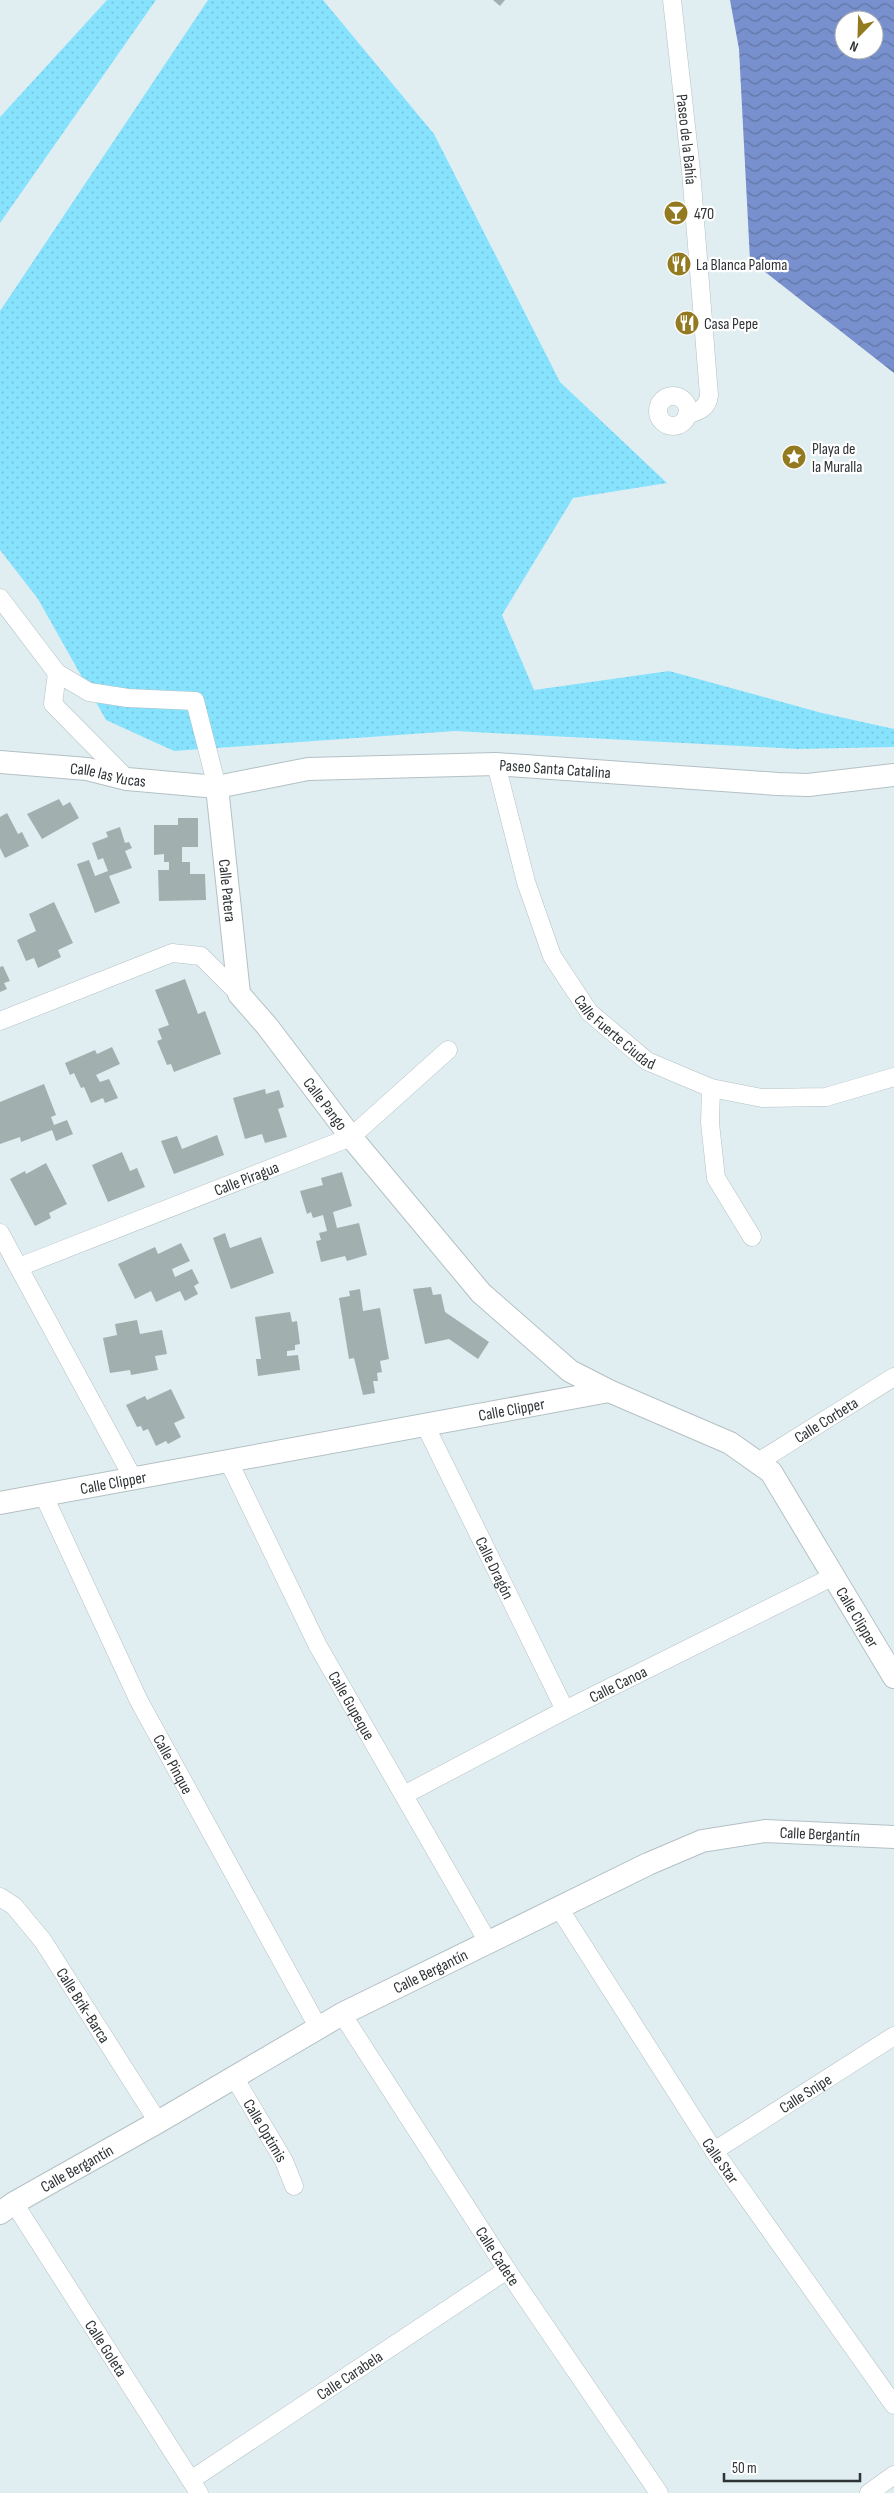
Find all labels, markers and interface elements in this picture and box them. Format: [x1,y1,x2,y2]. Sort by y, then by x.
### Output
north arrow [834,10,884,60]
text: N [847,37,861,56]
street label: Paseo de la Bahía [672,93,700,185]
bar icon: 470 [663,200,689,226]
place label: 470 [694,205,714,224]
restaurant icon: La Blanca Paloma [666,251,692,277]
place label: La Blanca Paloma [696,256,787,275]
restaurant icon: Casa Pepe [674,310,700,336]
place label: Casa Pepe [704,315,758,334]
place label: Playa de la Muralla [812,440,862,477]
place icon: Playa de la Muralla [781,444,807,470]
street label: Paseo Santa Catalina [499,756,611,783]
street label: Calle las Yucas [69,760,147,792]
street label: Calle Patera [214,858,239,923]
street label: Calle Fuerte Ciudad [569,992,658,1074]
street label: Calle Pango [298,1074,351,1135]
street label: Calle Piragua [212,1158,282,1201]
street label: Calle Corbeta [791,1394,862,1448]
street label: Calle Clipper [477,1395,547,1426]
street label: Calle Clipper [79,1468,148,1499]
street label: Calle Dragón [470,1534,517,1603]
street label: Calle Clipper [831,1584,882,1652]
street label: Calle Canoa [586,1663,650,1707]
street label: Calle Gupeque [324,1668,378,1744]
street label: Calle Pinque [148,1732,196,1798]
street label: Calle Bergantín [779,1824,860,1846]
street label: Calle Bergantín [391,1946,471,1998]
street label: Calle Brik-Barca [52,1965,113,2047]
street label: Calle Snipe [776,2070,836,2118]
street label: Calle Optimis [238,2096,291,2166]
street label: Calle Star [697,2135,742,2188]
street label: Calle Bergantín [38,2141,117,2197]
street label: Calle Cadete [471,2224,523,2290]
street label: Calle Goleta [80,2317,130,2381]
street label: Calle Carabela [314,2347,387,2405]
scale bar [724,2450,860,2482]
text: 50 m [732,2459,757,2478]

